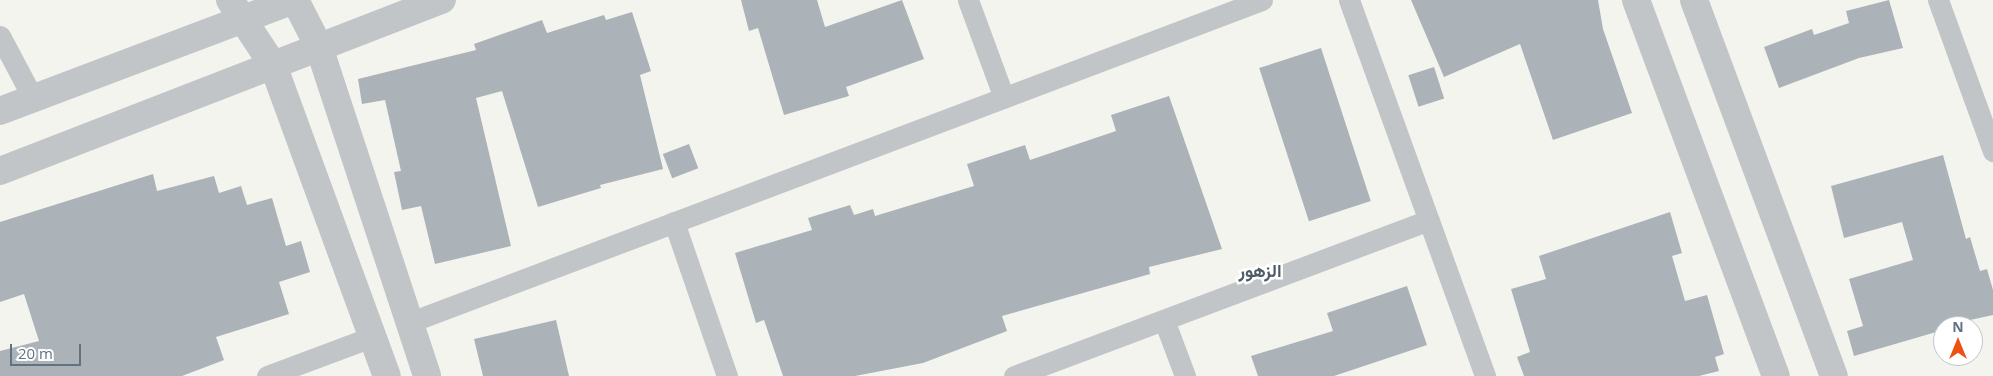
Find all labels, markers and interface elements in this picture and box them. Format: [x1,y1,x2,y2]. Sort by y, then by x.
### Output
district label: الزهور [1238,259,1282,281]
north arrow [1933,316,1983,366]
text: N [1952,317,1964,336]
scale bar [12,334,84,366]
text: 20 m [18,343,53,363]

